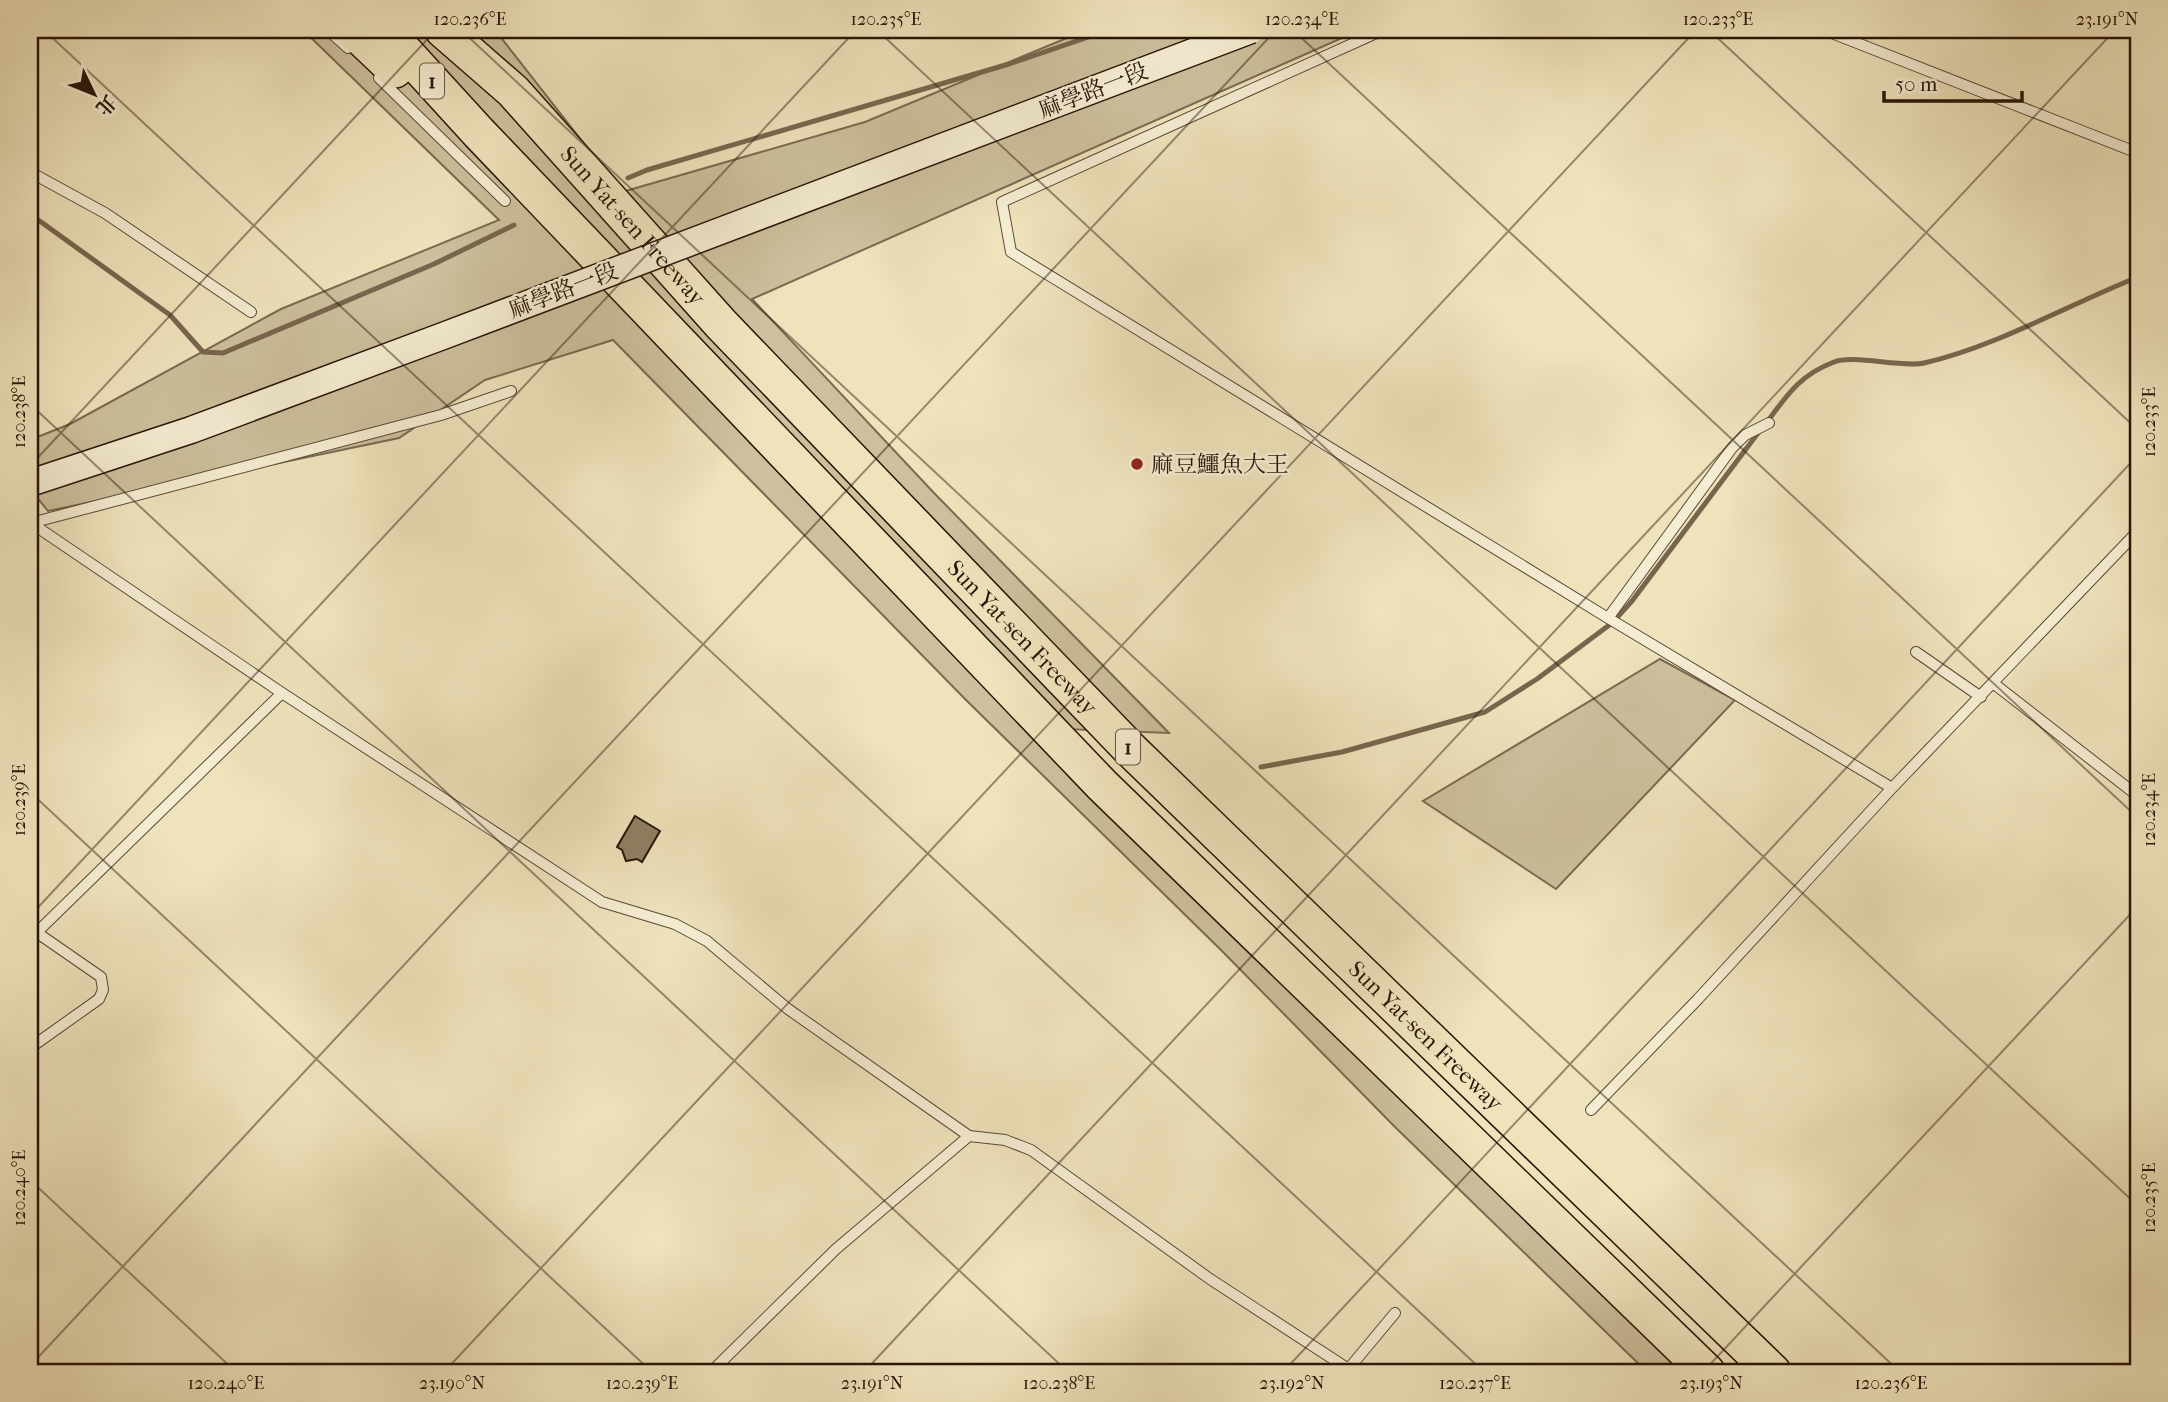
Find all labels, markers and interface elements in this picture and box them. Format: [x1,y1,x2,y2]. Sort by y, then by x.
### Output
text: 120.236°E [433,9,507,30]
text: 120.235°E [850,9,922,30]
text: 120.234°E [1265,9,1339,30]
text: 120.233°E [1683,9,1753,30]
text: 23.191°N [2076,9,2139,30]
street label: 麻學路一段 [1035,57,1152,124]
north arrow [60,60,130,130]
scale bar [1884,60,2023,104]
road number: 1 [420,64,444,98]
text: 50 m [1895,72,1938,96]
text: 北 [91,90,120,119]
street label: Sun Yat-sen Freeway [555,141,711,311]
street label: 麻學路一段 [505,257,622,324]
text: 120.238°E [9,376,30,448]
text: 120.233°E [2139,387,2160,457]
place label: 麻豆鱷魚大王 [1151,451,1289,478]
marker: 麻豆鱷魚大王 [1129,456,1145,472]
street label: Sun Yat-sen Freeway [942,555,1103,721]
road number: 1 [1116,730,1140,764]
text: 120.239°E [9,764,30,836]
text: 120.234°E [2139,773,2160,847]
street label: Sun Yat-sen Freeway [1343,955,1509,1117]
text: 120.240°E [9,1150,30,1226]
text: 120.235°E [2139,1162,2160,1234]
text: 120.240°E [188,1373,264,1394]
text: 23.190°N [419,1373,485,1394]
text: 120.239°E [606,1373,678,1394]
text: 23.191°N [841,1373,904,1394]
text: 120.238°E [1023,1373,1095,1394]
text: 23.192°N [1259,1373,1325,1394]
text: 120.237°E [1439,1373,1511,1394]
text: 23.193°N [1679,1373,1743,1394]
text: 120.236°E [1854,1373,1928,1394]

